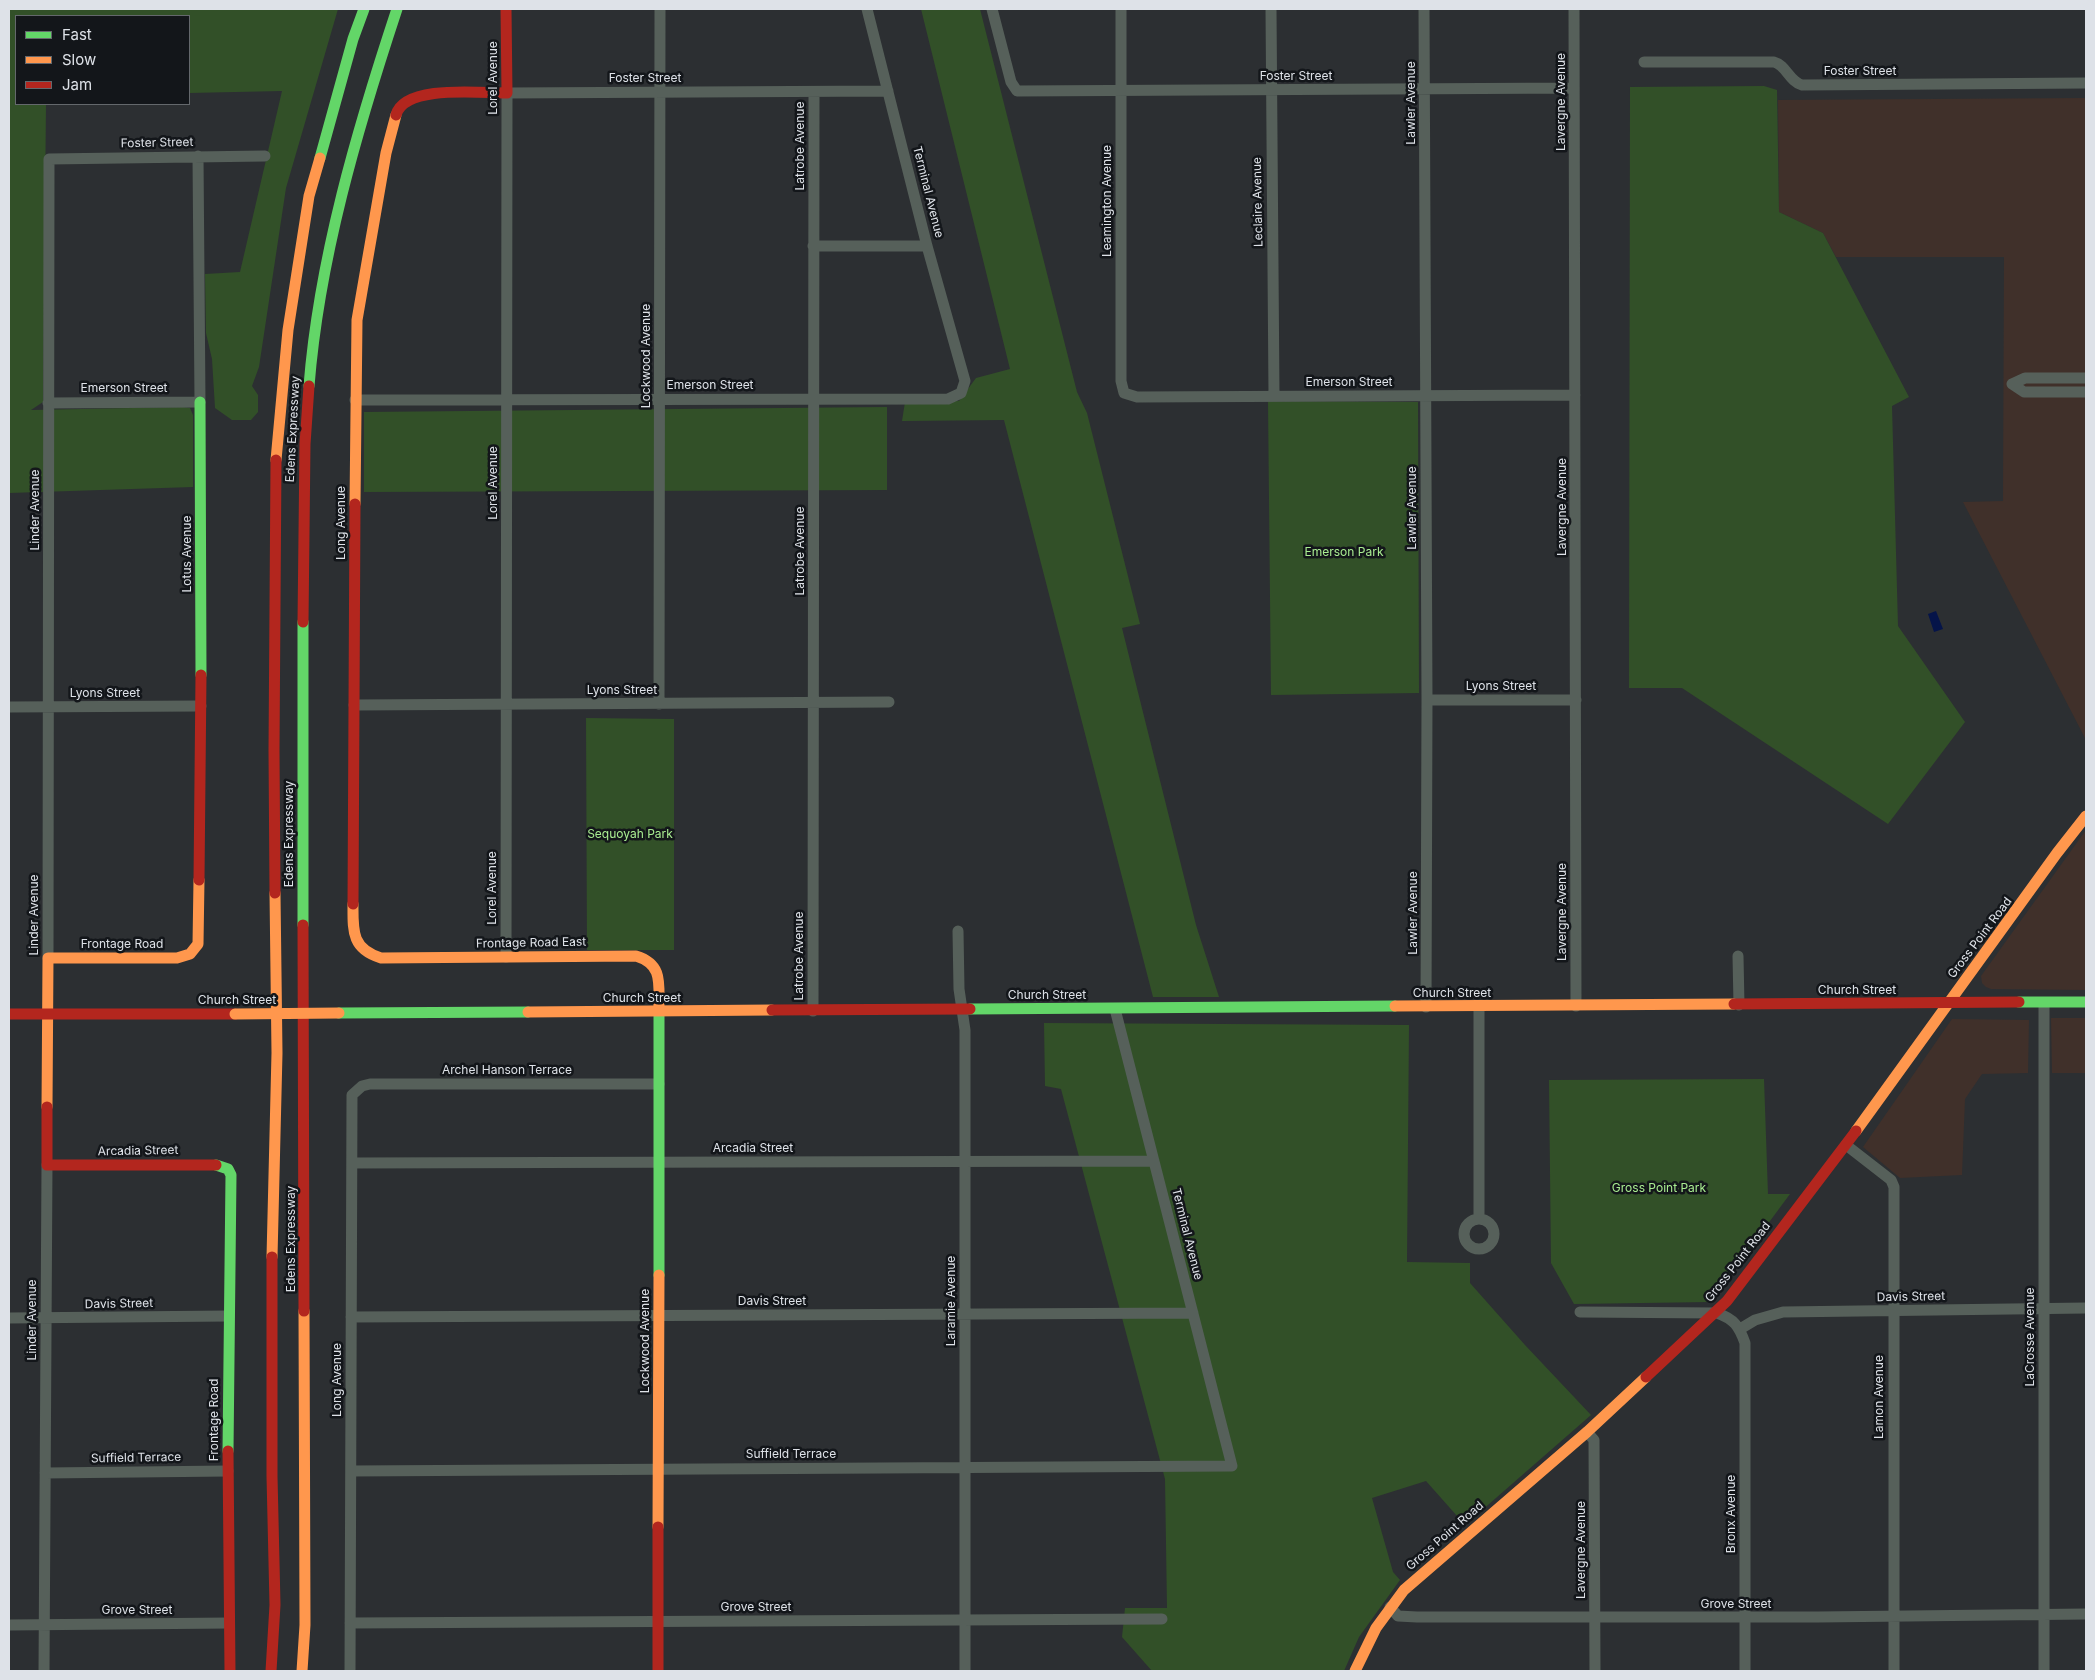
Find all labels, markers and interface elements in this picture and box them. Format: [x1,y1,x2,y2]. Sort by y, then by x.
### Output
legend [15,15,190,105]
text: Fast [62,25,92,44]
street label: Lorel Avenue [486,41,500,115]
text: Slow [62,50,96,69]
street label: Lavergne Avenue [1554,53,1568,151]
street label: Lawler Avenue [1404,61,1418,145]
street label: Foster Street [1824,64,1896,78]
street label: Foster Street [1260,69,1332,83]
street label: Foster Street [609,71,681,85]
text: Jam [62,75,92,94]
street label: Latrobe Avenue [793,102,807,190]
street label: Foster Street [121,135,193,151]
street label: Terminal Avenue [910,145,946,239]
street label: Leamington Avenue [1100,145,1114,257]
street label: Leclaire Avenue [1250,157,1266,247]
street label: Lockwood Avenue [639,304,653,408]
street label: Edens Expressway [283,375,303,483]
street label: Emerson Street [1305,375,1393,389]
street label: Emerson Street [666,378,754,392]
street label: Emerson Street [80,381,168,395]
street label: Lorel Avenue [486,446,500,520]
street label: Lavergne Avenue [1555,458,1569,556]
street label: Lawler Avenue [1405,466,1419,550]
street label: Linder Avenue [28,469,42,551]
street label: Long Avenue [334,486,348,560]
street label: Latrobe Avenue [793,507,807,595]
street label: Lotus Avenue [180,516,194,592]
park label: Emerson Park [1305,545,1383,559]
street label: Lyons Street [1466,679,1536,693]
street label: Lyons Street [587,683,657,697]
street label: Lyons Street [70,686,140,700]
street label: Edens Expressway [282,781,296,887]
park label: Sequoyah Park [587,827,673,841]
street label: Lorel Avenue [485,851,499,925]
street label: Lavergne Avenue [1555,863,1569,961]
street label: Lawler Avenue [1406,871,1420,955]
street label: Linder Avenue [27,874,41,956]
street label: Gross Point Road [1945,895,2015,981]
street label: Latrobe Avenue [792,912,806,1000]
street label: Frontage Road East [476,935,586,951]
street label: Frontage Road [81,937,163,951]
street label: Church Street [1818,983,1896,997]
street label: Church Street [1413,986,1491,1000]
street label: Church Street [1008,988,1086,1002]
street label: Church Street [603,991,681,1005]
street label: Church Street [198,993,276,1007]
street label: Archel Hanson Terrace [442,1063,572,1077]
street label: Arcadia Street [713,1141,793,1155]
street label: Arcadia Street [98,1143,178,1159]
park label: Gross Point Park [1612,1181,1706,1195]
street label: Edens Expressway [284,1186,298,1292]
street label: Terminal Avenue [1169,1187,1205,1281]
street label: Gross Point Road [1702,1219,1774,1305]
street label: Laramie Avenue [944,1256,958,1346]
street label: Linder Avenue [25,1279,39,1361]
street label: LaCrosse Avenue [2023,1288,2037,1386]
street label: Lockwood Avenue [638,1289,652,1393]
street label: Davis Street [1877,1289,1945,1305]
street label: Davis Street [738,1294,806,1308]
street label: Davis Street [85,1296,153,1312]
street label: Long Avenue [330,1343,344,1417]
street label: Lamon Avenue [1872,1355,1886,1439]
street label: Frontage Road [207,1379,221,1461]
street label: Suffield Terrace [746,1447,836,1461]
street label: Suffield Terrace [91,1450,181,1466]
street label: Bronx Avenue [1724,1475,1738,1553]
street label: Gross Point Road [1403,1499,1487,1573]
street label: Lavergne Avenue [1574,1501,1588,1599]
street label: Grove Street [1701,1597,1771,1611]
street label: Grove Street [721,1600,791,1614]
street label: Grove Street [102,1603,172,1617]

